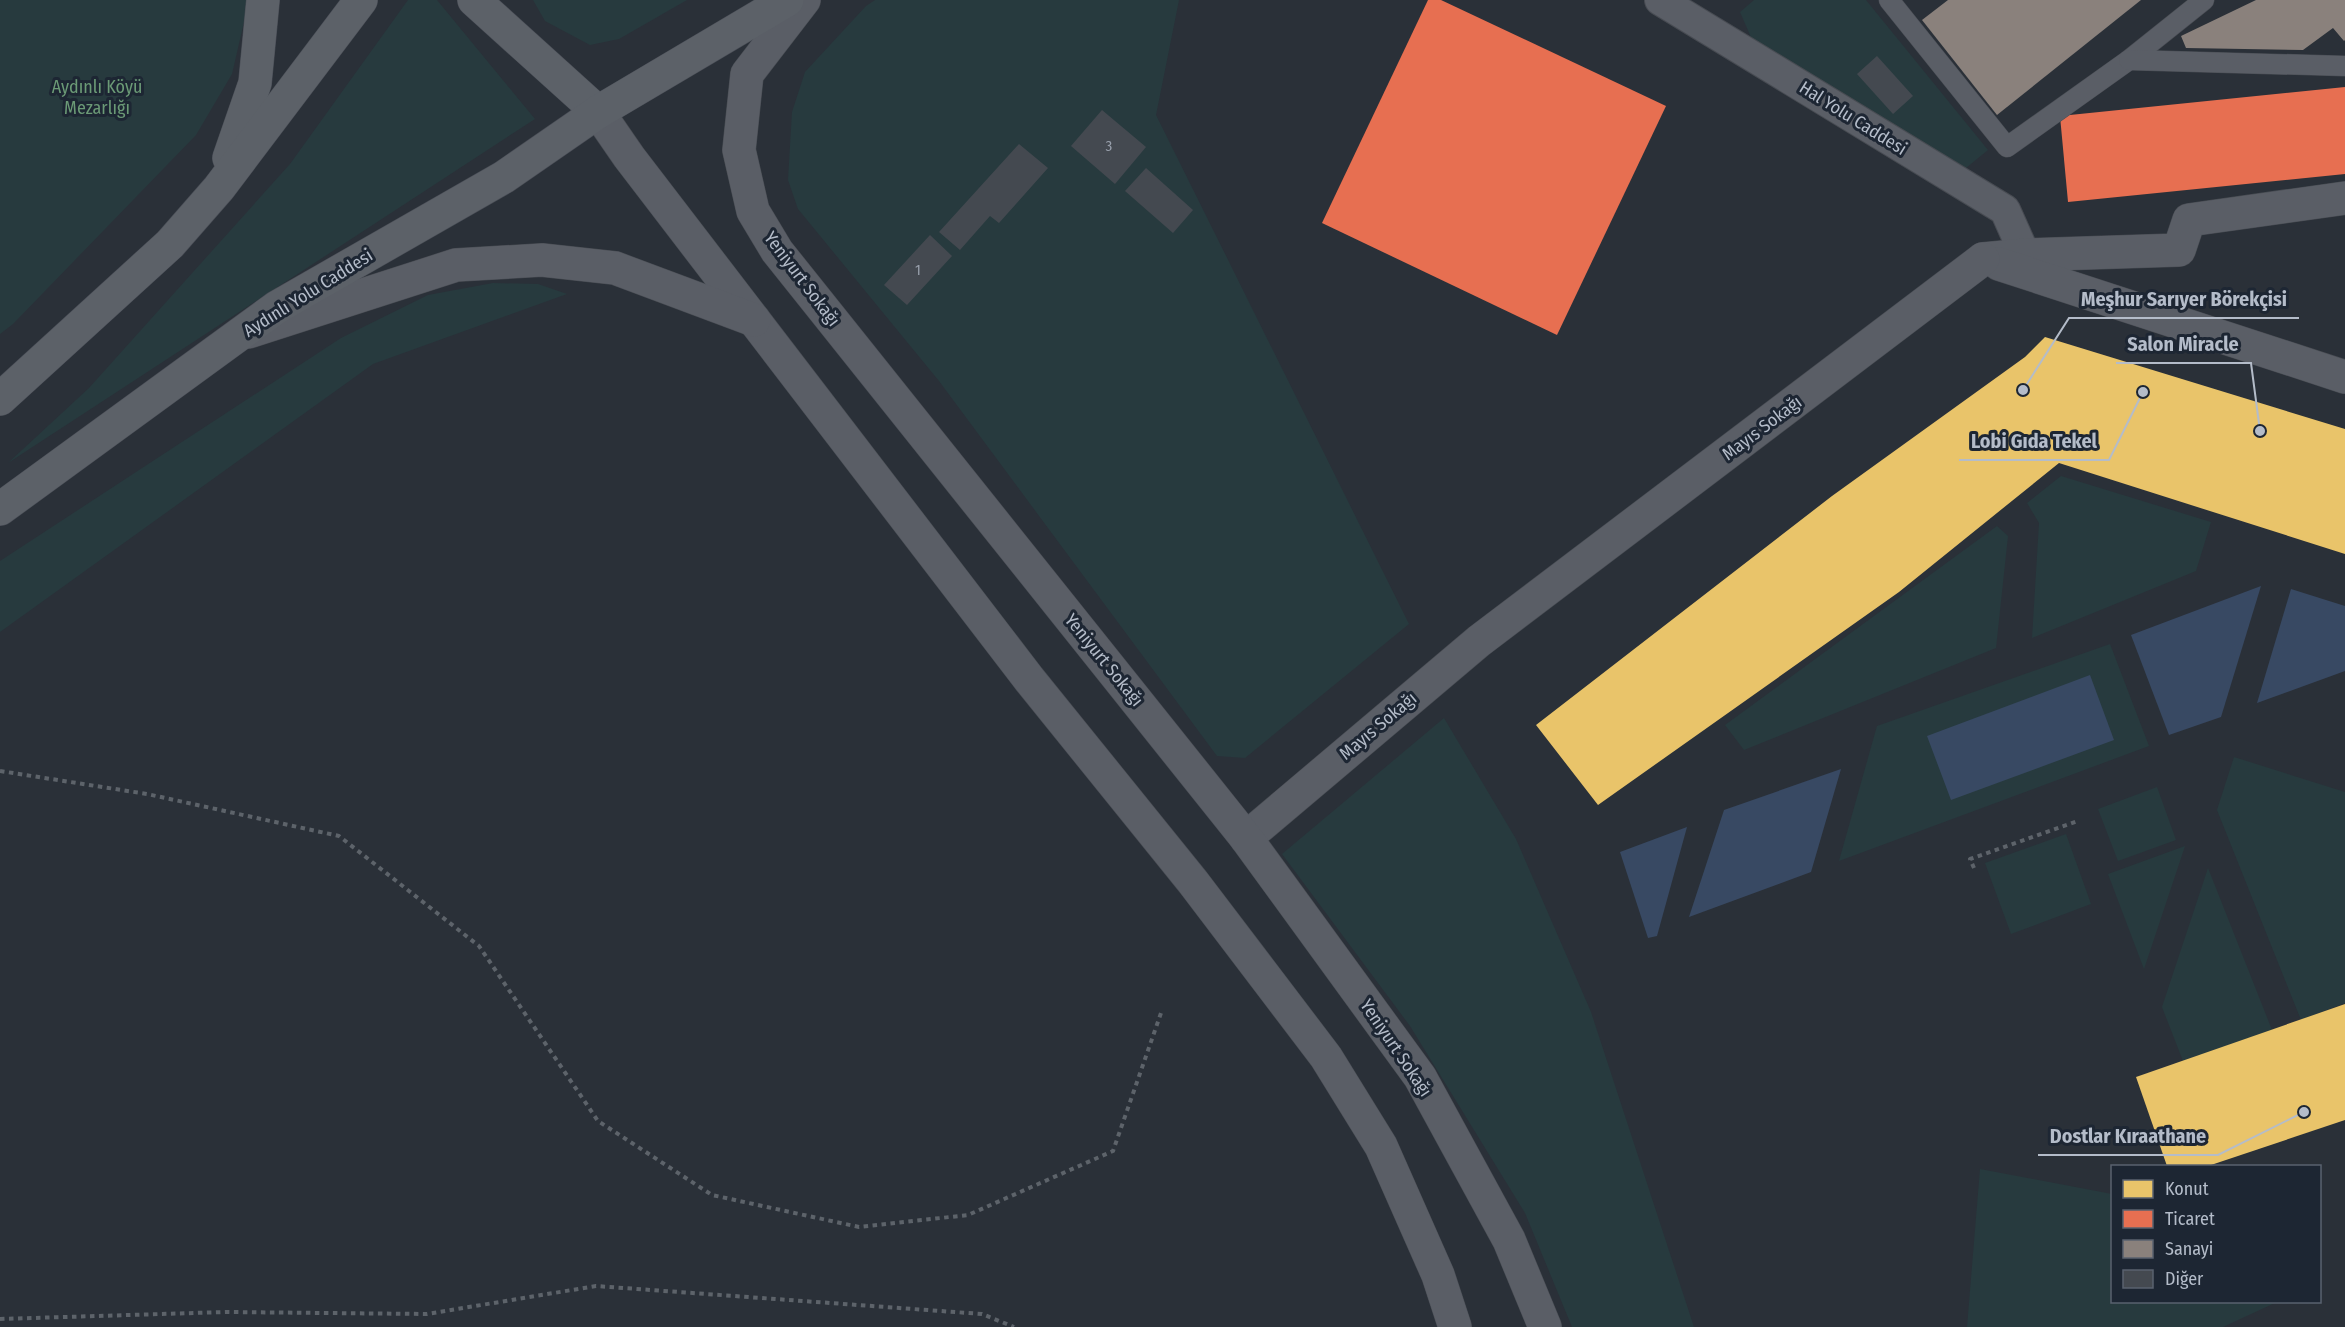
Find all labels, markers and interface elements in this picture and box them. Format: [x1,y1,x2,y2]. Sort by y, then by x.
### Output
park label: Aydınlı Köyü Mezarlığı [52,76,142,119]
street label: Hal Yolu Caddesi [1795,76,1911,160]
house number: 3 [1106,137,1113,155]
street label: Yeniyurt Sokağı [759,227,845,331]
street label: Aydınlı Yolu Caddesi [239,244,377,342]
house number: 1 [915,261,921,279]
callout: Meşhur Sarıyer Börekçisi [2069,280,2299,318]
text: Meşhur Sarıyer Börekçisi [2081,287,2287,311]
callout: Salon Miracle [2116,325,2251,363]
text: Salon Miracle [2127,332,2239,356]
street label: Mayıs Sokağı [1718,391,1806,465]
callout: Lobi Gıda Tekel [1959,422,2109,460]
text: Lobi Gıda Tekel [1971,429,2098,453]
street label: Yeniyurt Sokağı [1060,609,1148,711]
street label: Mayıs Sokağı [1335,687,1421,765]
street label: Yeniyurt Sokağı [1355,995,1437,1101]
callout: Dostlar Kıraathane [2038,1117,2218,1155]
text: Dostlar Kıraathane [2050,1124,2206,1148]
legend [2111,1165,2321,1303]
text: Konut [2165,1178,2209,1200]
text: Ticaret [2165,1208,2215,1230]
text: Sanayi [2165,1238,2213,1260]
text: Diğer [2165,1268,2204,1290]

